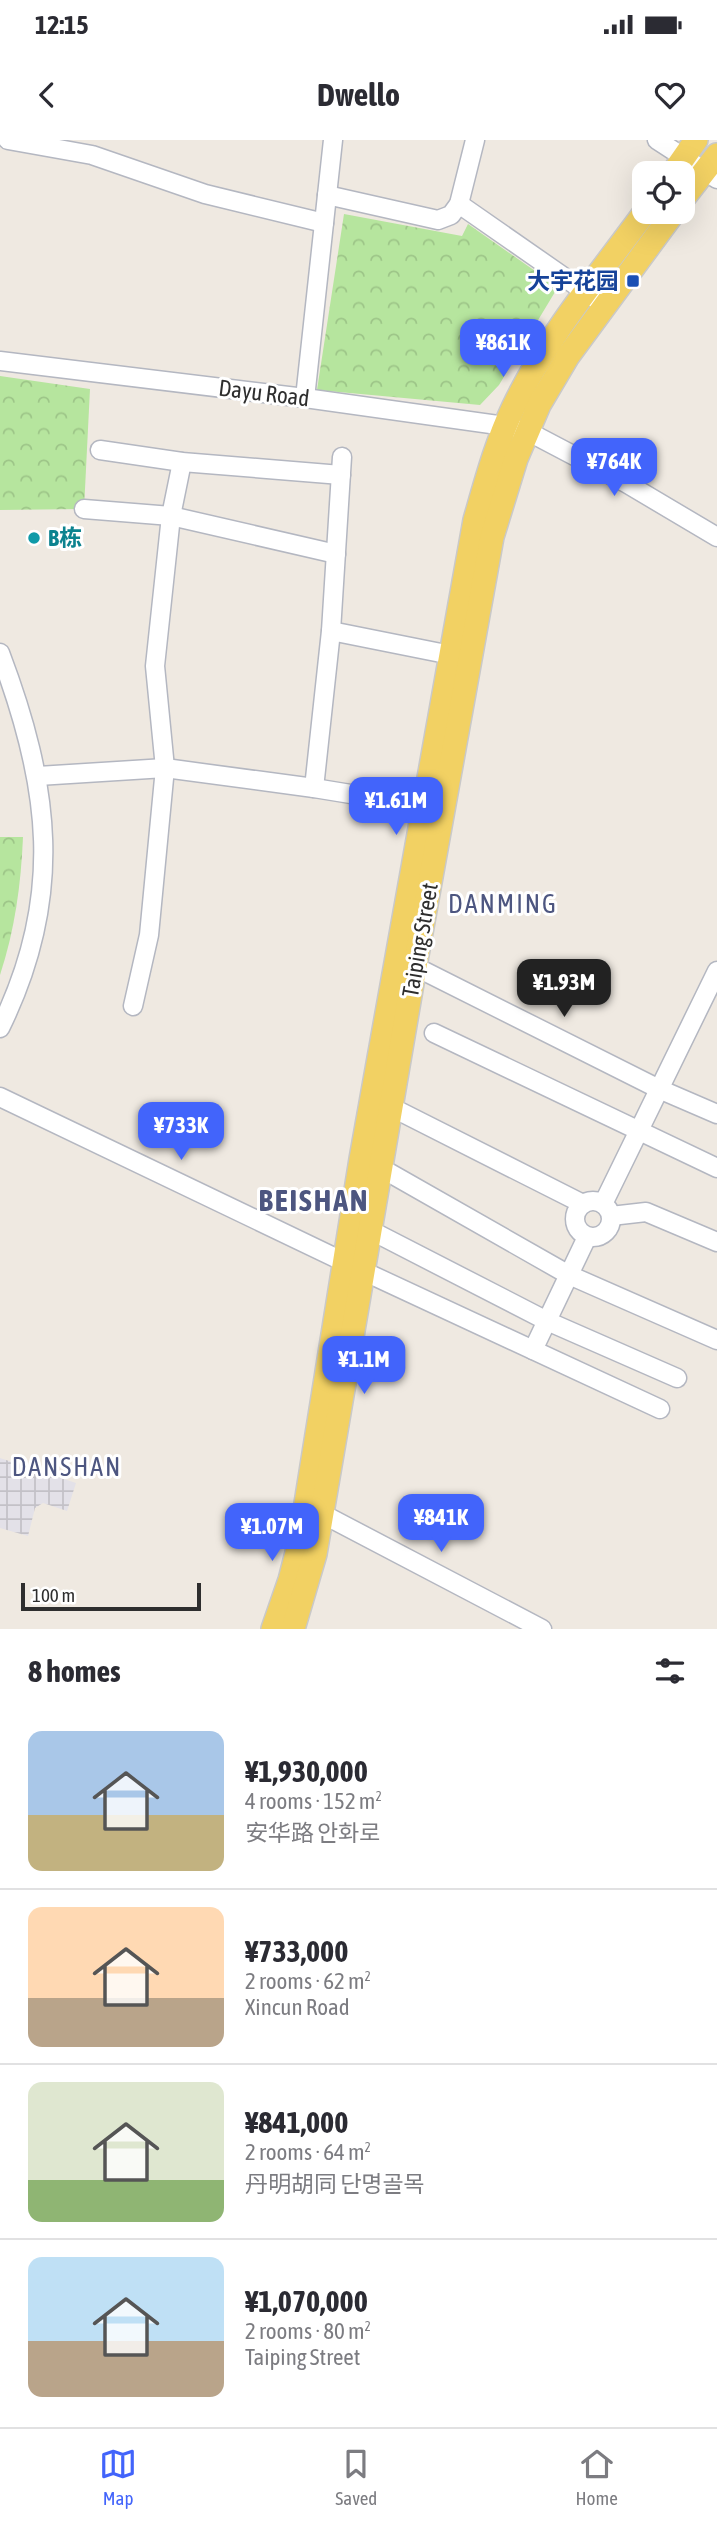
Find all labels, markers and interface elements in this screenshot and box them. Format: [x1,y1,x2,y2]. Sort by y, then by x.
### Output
text: 12:15 [35,10,89,40]
icon: back [28,76,66,114]
text: Dwello [317,76,400,113]
icon: heart [651,76,689,114]
map controls [632,161,695,224]
button: locate [632,161,695,224]
place label: 大宇花园 [527,268,619,294]
marker: 大宇花园 [625,273,641,289]
pin: ¥861K [454,320,552,379]
text: ¥861K [476,329,530,355]
street label: Dayu Road [217,375,311,411]
pin: ¥764K [565,438,663,498]
text: ¥764K [587,448,641,474]
place label: B栋 [48,525,82,551]
marker: B栋 [26,530,42,546]
pin: ¥1.61M [339,778,453,837]
text: ¥1.61M [365,787,427,813]
street label: Taiping Street [397,881,443,999]
district label: DANMING [448,889,558,919]
pin: ¥1.93M [507,960,621,1019]
text: ¥1.93M [533,969,595,995]
pin: ¥733K [132,1102,230,1162]
text: ¥733K [154,1112,208,1138]
district label: BEISHAN [258,1183,370,1217]
pin: ¥1.1M [315,1336,413,1396]
text: ¥1.1M [338,1346,390,1372]
district label: DANSHAN [12,1452,122,1482]
pin: ¥841K [392,1494,490,1554]
pin: ¥1.07M [215,1504,329,1563]
text: ¥841K [414,1504,468,1530]
text: ¥1.07M [241,1513,303,1539]
scale bar [21,1580,201,1612]
text: 100 m [32,1584,75,1606]
icon: filters [651,1652,689,1690]
text: 8 homes [28,1654,121,1688]
text: ¥1,930,000 [245,1754,368,1788]
icon: home [84,1759,168,1843]
text: 4 rooms · 152 m² [245,1788,382,1814]
text: 安华路 안화로 [245,1820,381,1846]
text: ¥733,000 [245,1934,348,1968]
icon: home [84,1935,168,2019]
text: 2 rooms · 62 m² [245,1968,371,1994]
text: Xincun Road [245,1994,350,2020]
text: ¥841,000 [245,2105,348,2139]
icon: home [84,2110,168,2194]
text: 2 rooms · 64 m² [245,2139,371,2165]
text: 丹明胡同 단명골목 [245,2171,425,2197]
text: ¥1,070,000 [245,2284,368,2318]
icon: home [84,2285,168,2369]
text: 2 rooms · 80 m² [245,2318,371,2344]
text: Taiping Street [245,2344,360,2370]
tab: Map [99,2445,137,2509]
tab: Saved [335,2445,377,2509]
tab: Home [576,2445,618,2509]

